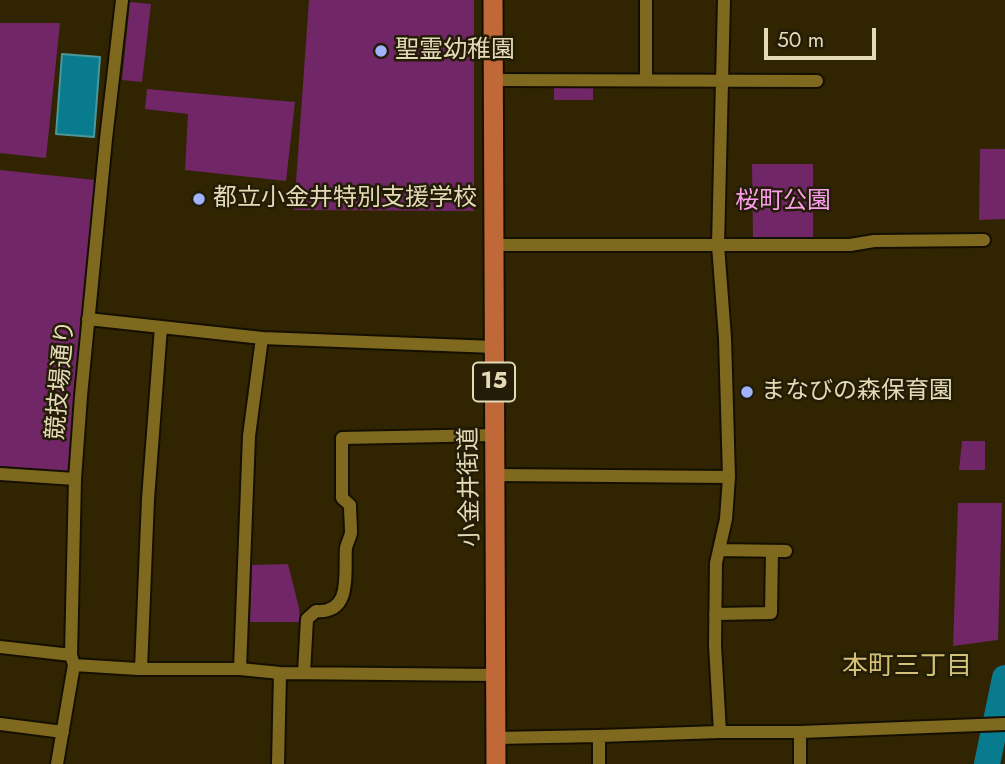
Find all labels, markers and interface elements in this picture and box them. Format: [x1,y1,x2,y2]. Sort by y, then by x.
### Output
scale bar [767,14,879,58]
text: 50 m [777,25,824,55]
place label: 聖霊幼稚園 [395,37,515,65]
marker: 聖霊幼稚園 [373,43,389,59]
place label: 都立小金井特別支援学校 [213,185,477,213]
park label: 桜町公園 [735,188,831,216]
marker: 都立小金井特別支援学校 [191,191,207,207]
street label: 競技場通り [42,319,82,441]
road number: 15 [473,362,515,402]
place label: まなびの森保育園 [761,378,953,406]
marker: まなびの森保育園 [739,384,755,400]
street label: 小金井街道 [456,427,486,547]
district label: 本町三丁目 [842,652,972,684]

